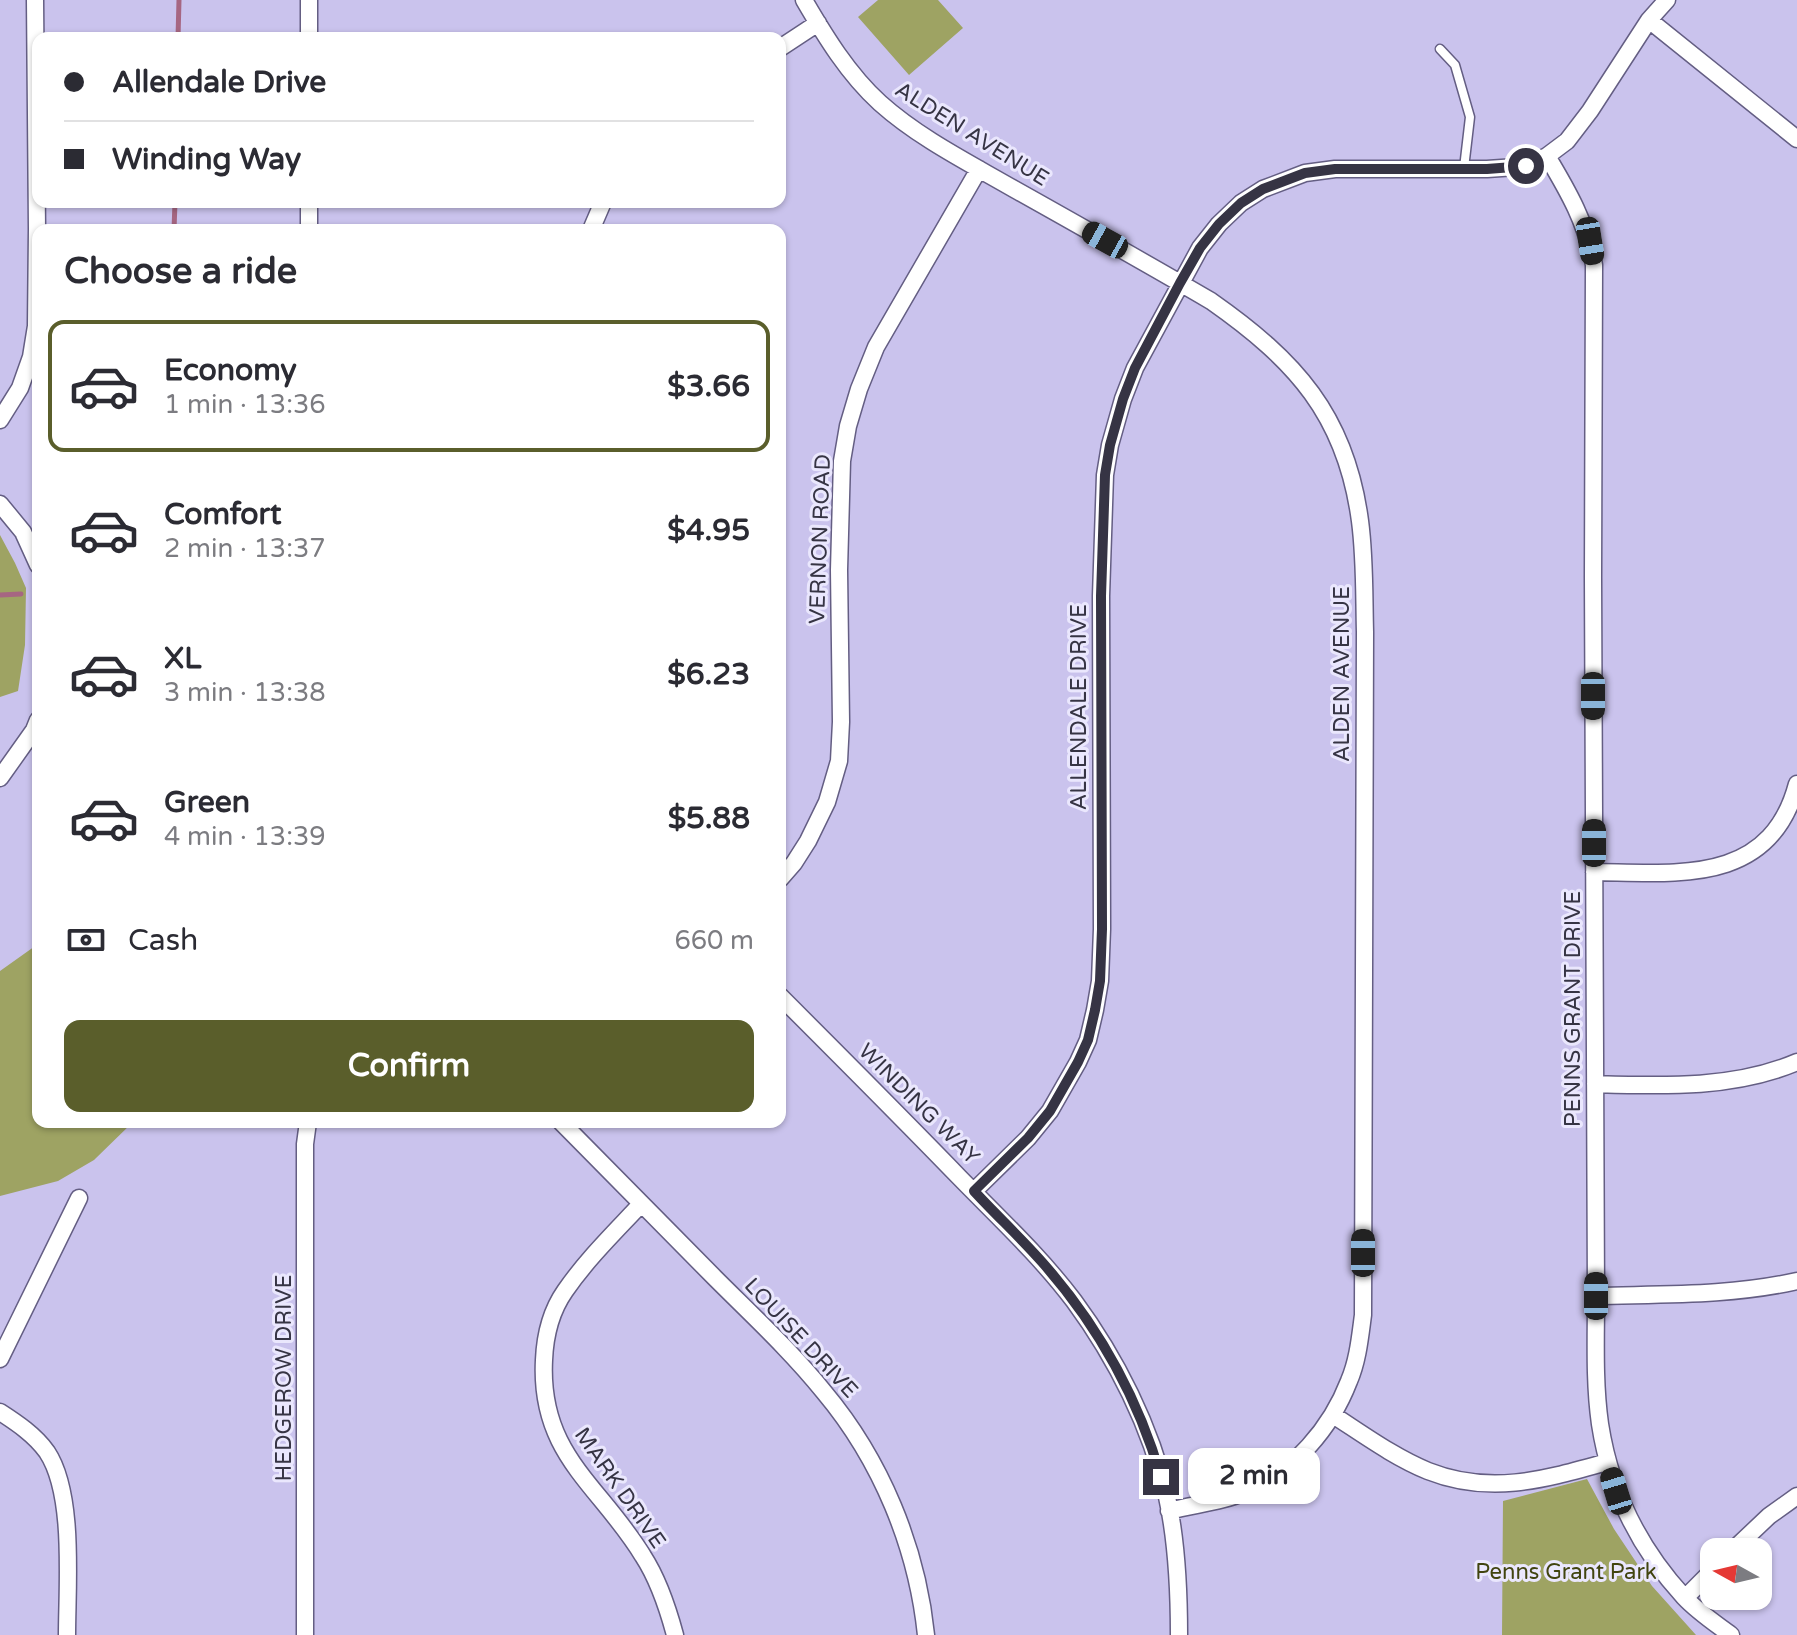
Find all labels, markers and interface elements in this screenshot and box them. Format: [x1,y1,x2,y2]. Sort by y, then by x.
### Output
text: Allendale Drive [112,64,326,101]
street label: ALDEN AVENUE [890,76,1054,192]
text: Winding Way [112,141,301,178]
route start [1508,148,1544,184]
car [1574,215,1606,267]
car [1078,218,1132,262]
text: Choose a ride [64,250,297,293]
icon: car [68,350,140,422]
text: Economy [164,352,297,389]
text: $3.66 [667,368,750,405]
text: 1 min · 13:36 [164,389,326,420]
street label: VERNON ROAD [804,454,836,624]
icon: car [68,494,140,566]
text: Comfort [164,496,282,533]
text: $4.95 [667,512,750,549]
text: 2 min · 13:37 [164,533,326,564]
street label: ALDEN AVENUE [1329,586,1355,762]
street label: ALLENDALE DRIVE [1066,604,1092,810]
icon: car [68,638,140,710]
text: XL [164,640,201,677]
text: $6.23 [667,656,750,693]
car [1581,672,1605,720]
text: 3 min · 13:38 [164,677,326,708]
icon: car [68,782,140,854]
text: Green [164,784,250,821]
text: $5.88 [668,800,750,837]
car [1582,819,1606,867]
text: 4 min · 13:39 [164,821,326,852]
street label: PENNS GRANT DRIVE [1560,891,1586,1127]
icon: cash [64,918,108,962]
text: Cash [128,922,198,959]
text: 660 m [674,925,754,956]
button: Confirm [64,1020,754,1112]
street label: WINDING WAY [853,1038,985,1170]
car [1351,1229,1375,1277]
car [1584,1272,1608,1320]
street label: LOUISE DRIVE [739,1273,863,1403]
street label: HEDGEROW DRIVE [271,1274,297,1482]
street label: MARK DRIVE [569,1423,671,1553]
callout: 2 min [1189,1449,1321,1505]
route end [1143,1459,1179,1495]
text: 2 min [1219,1460,1289,1491]
car [1598,1465,1634,1517]
north arrow [1700,1538,1772,1610]
map controls [1700,1538,1772,1610]
park label: Penns Grant Park [1475,1559,1657,1585]

